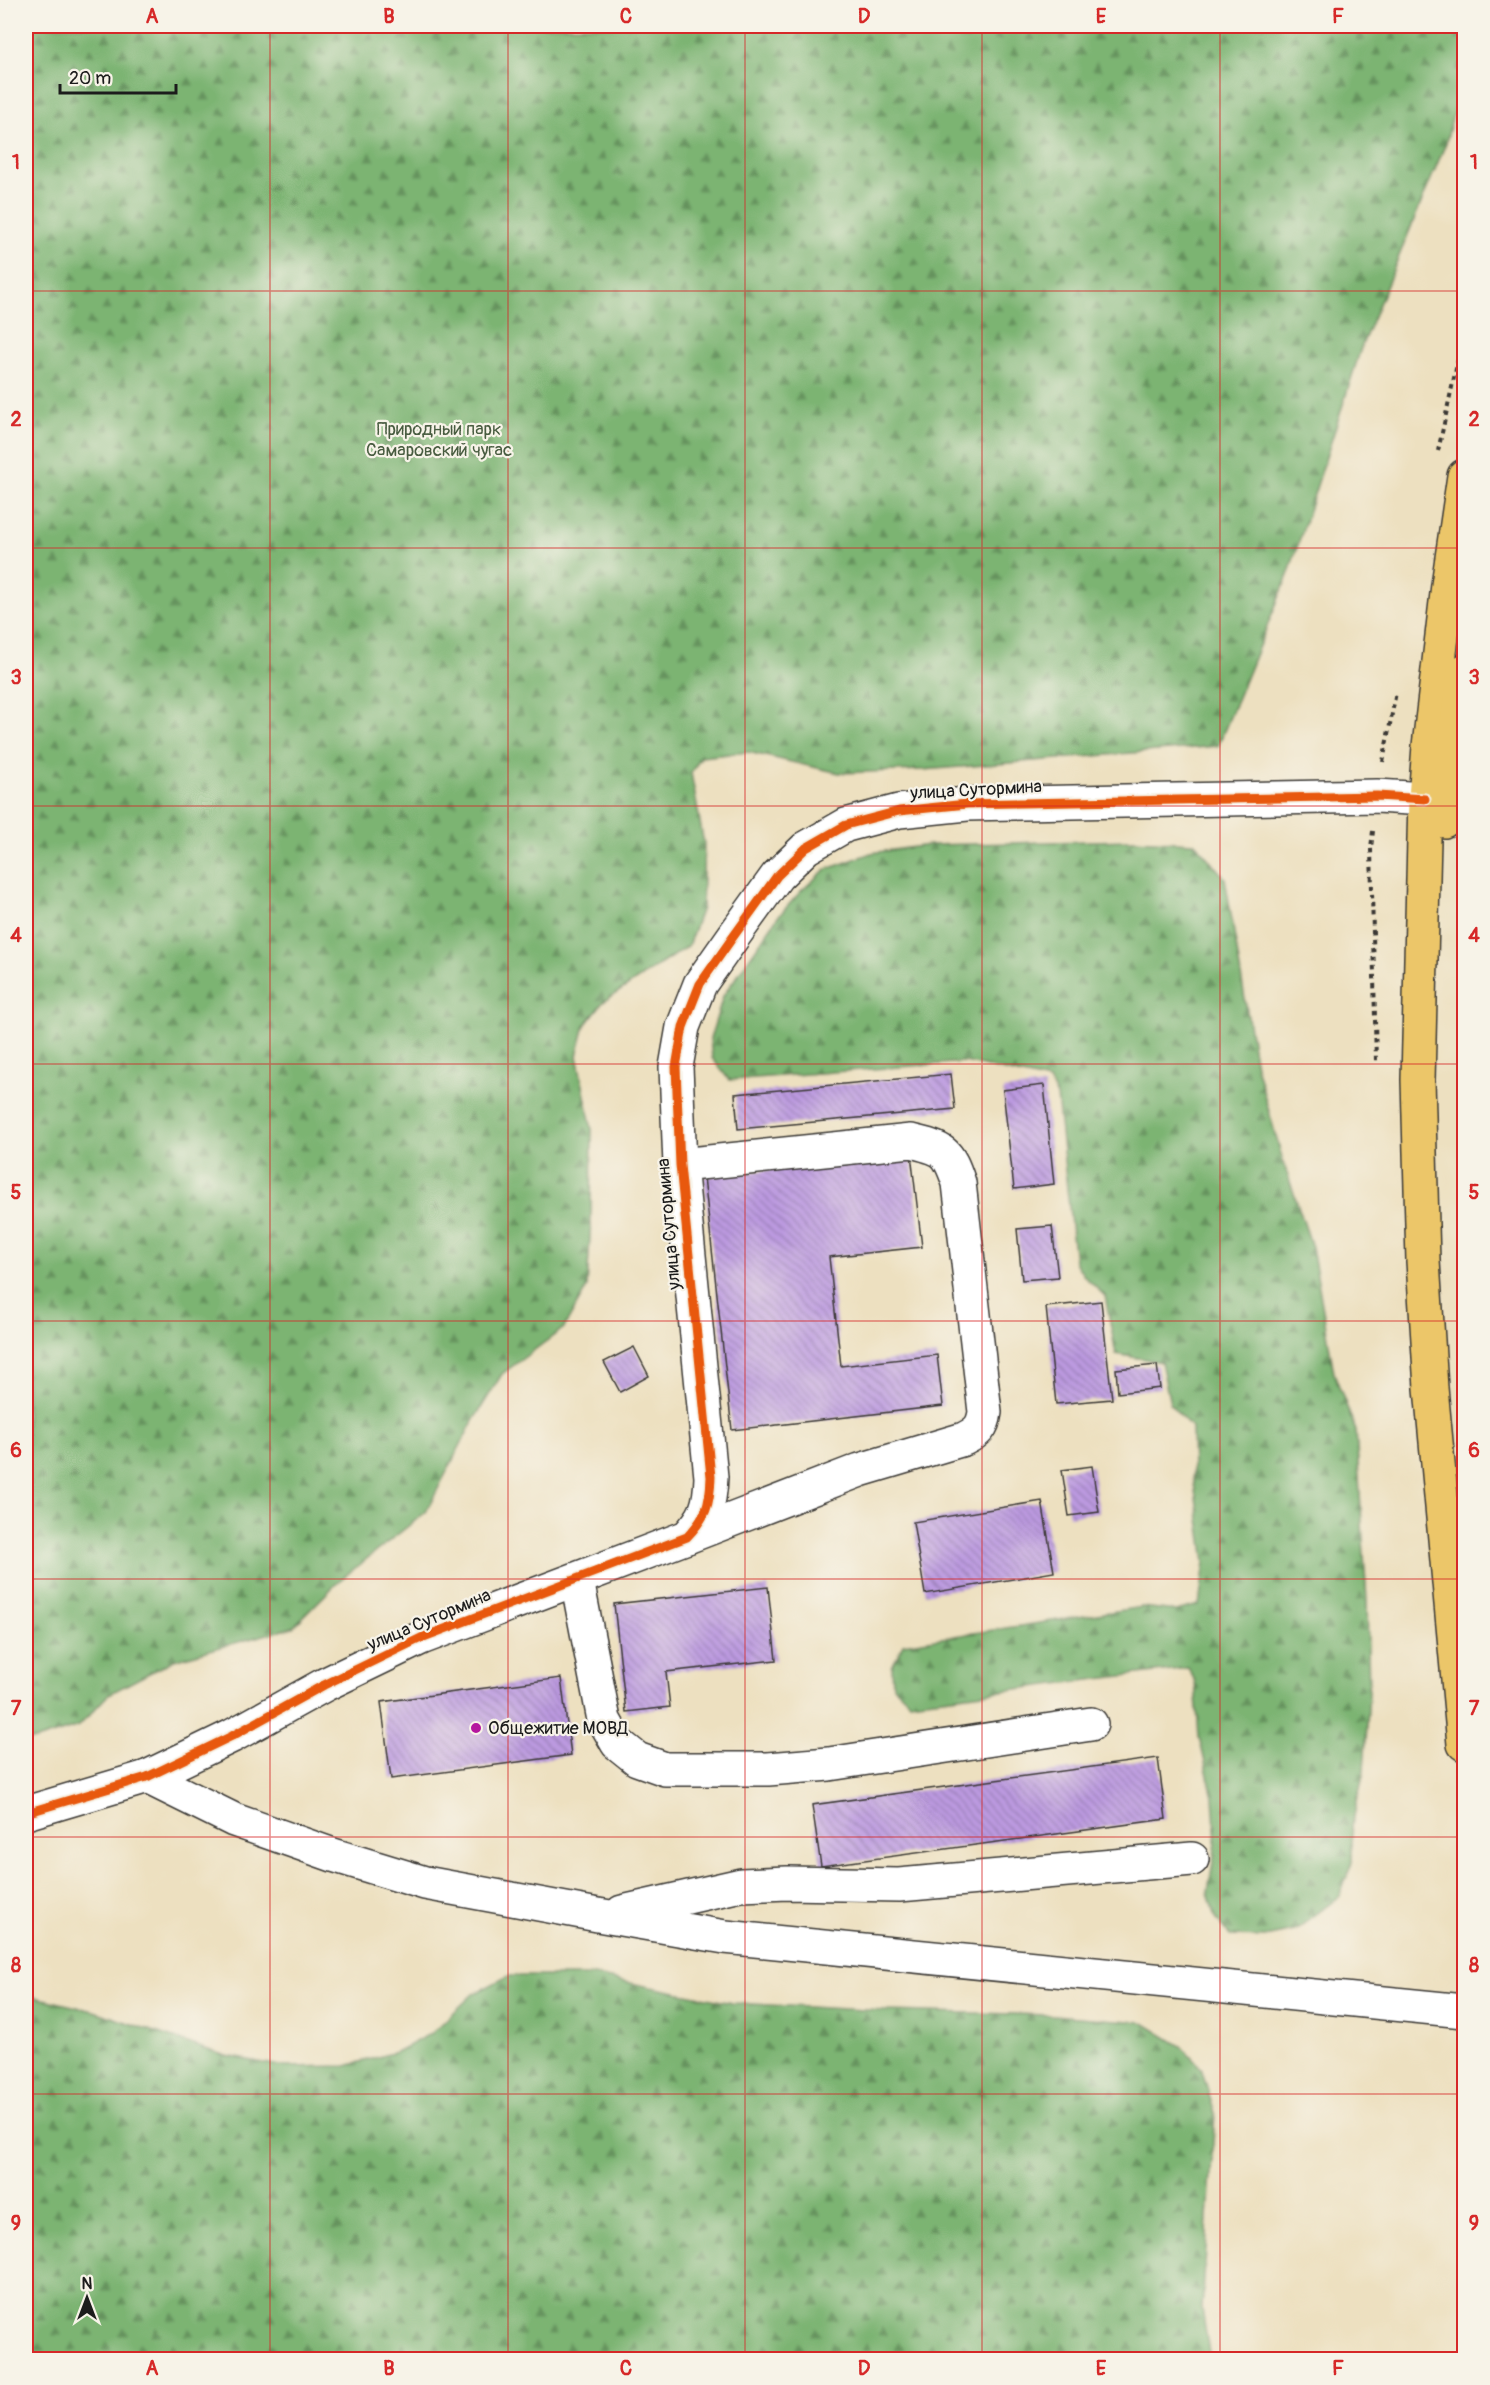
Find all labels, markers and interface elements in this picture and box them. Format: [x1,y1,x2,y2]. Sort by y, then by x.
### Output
text: A [146,4,159,29]
text: B [383,4,395,29]
text: C [620,4,632,29]
text: D [858,4,871,29]
text: E [1096,4,1107,29]
text: F [1332,4,1344,29]
scale bar [60,57,176,95]
text: 20 m [69,67,111,90]
text: 1 [12,150,20,175]
text: 1 [1470,150,1478,175]
text: 2 [10,407,22,432]
text: 2 [1468,407,1480,432]
park label: Природный парк Самаровский чугас [366,418,512,462]
text: 3 [10,665,22,690]
text: 3 [1468,665,1480,690]
street label: улица Сутормина [909,775,1042,805]
text: 4 [10,923,22,948]
text: 4 [1468,923,1480,948]
street label: улица Сутормина [652,1157,686,1292]
text: 5 [11,1180,22,1205]
text: 5 [1469,1180,1480,1205]
text: 6 [10,1438,22,1463]
text: 6 [1468,1438,1480,1463]
street label: улица Сутормина [363,1584,494,1657]
text: 7 [11,1696,22,1721]
text: 7 [1469,1696,1480,1721]
place label: Общежитие МОВД [488,1717,628,1740]
marker: Общежитие МОВД [469,1721,483,1735]
text: 8 [11,1953,21,1978]
text: 8 [1469,1953,1479,1978]
text: 9 [11,2211,21,2236]
text: 9 [1469,2211,1479,2236]
north arrow [57,2268,117,2328]
text: N [82,2274,93,2294]
text: A [146,2356,159,2381]
text: B [383,2356,395,2381]
text: C [620,2356,632,2381]
text: D [858,2356,871,2381]
text: E [1096,2356,1107,2381]
text: F [1332,2356,1344,2381]

